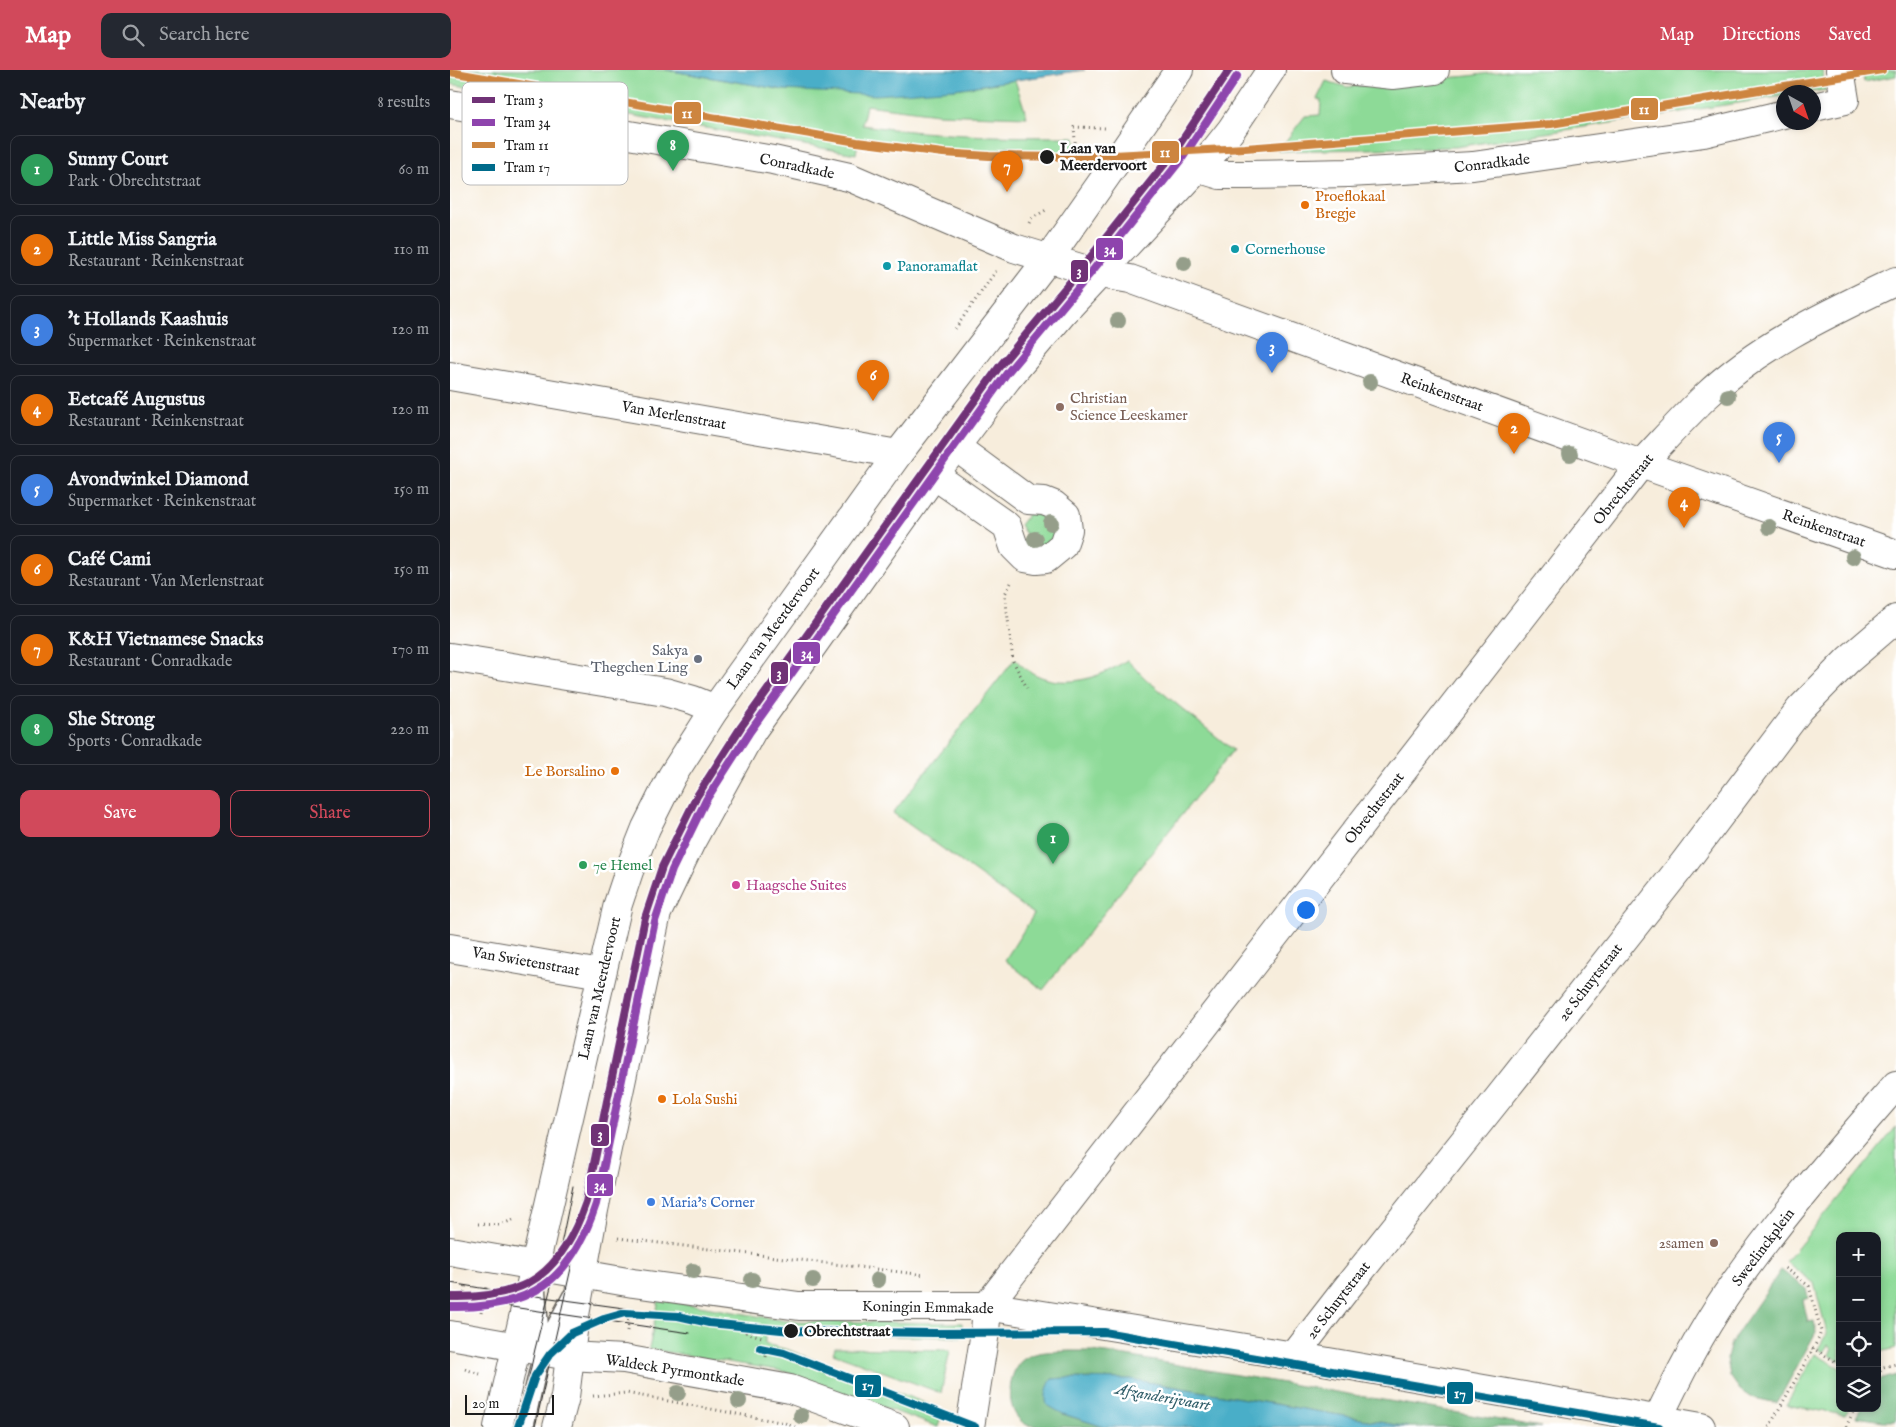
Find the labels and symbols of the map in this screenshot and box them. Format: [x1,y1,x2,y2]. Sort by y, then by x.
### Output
legend [462,82,628,185]
north arrow [1776,85,1821,130]
text: Tram 3 [504,92,543,110]
line badge: 11 [1630,97,1659,121]
line badge: 11 [673,101,702,125]
text: 11 [1639,101,1649,119]
text: 11 [682,105,692,123]
text: Tram 34 [504,114,550,132]
pin: 8 [657,130,689,171]
text: Tram 11 [504,137,549,155]
place label: Laan van Meerdervoort [1060,139,1148,175]
line badge: 11 [1151,140,1180,164]
text: 11 [1160,144,1170,162]
marker: Laan van Meerdervoort [1038,148,1056,166]
street label: Conradkade [758,149,836,184]
street label: Conradkade [1453,149,1531,178]
pin: 7 [991,151,1023,192]
text: Tram 17 [504,159,550,177]
place label: Proeflokaal Bregje [1315,187,1386,223]
marker: Proeflokaal Bregje [1299,199,1311,211]
line badge: 34 [1095,237,1124,261]
place label: Cornerhouse [1245,240,1326,259]
text: 34 [1104,241,1117,259]
marker: Cornerhouse [1229,243,1241,255]
place label: Panoramaflat [897,257,978,276]
line badge: 3 [1070,259,1089,283]
marker: Panoramaflat [881,260,893,272]
text: 3 [1076,263,1082,281]
pin: 3 [1256,332,1288,373]
pin: 6 [857,360,889,401]
street label: Reinkenstraat [1398,369,1486,416]
place label: Christian Science Leeskamer [1070,389,1188,425]
street label: Van Merlenstraat [619,397,728,434]
marker: Christian Science Leeskamer [1054,401,1066,413]
pin: 2 [1498,413,1530,454]
pin: 5 [1763,422,1795,463]
street label: Obrechtstraat [1589,450,1658,529]
pin: 4 [1668,487,1700,528]
street label: Reinkenstraat [1780,505,1868,552]
street label: Laan van Meerdervoort [723,564,824,693]
place label: Sakya Thegchen Ling [591,641,689,677]
line badge: 34 [792,641,821,665]
text: 34 [801,645,814,663]
marker: Sakya Thegchen Ling [692,653,704,665]
line badge: 3 [770,661,789,685]
text: 3 [776,665,782,683]
place label: Le Borsalino [525,762,605,781]
marker: Le Borsalino [609,765,621,777]
street label: Obrechtstraat [1340,768,1408,848]
pin: 1 [1037,823,1069,864]
place label: 7e Hemel [593,856,653,875]
marker: 7e Hemel [577,859,589,871]
place label: Haagsche Suites [746,876,847,895]
marker: Haagsche Suites [730,879,742,891]
your location [1293,897,1319,923]
street label: Laan van Meerdervoort [574,915,625,1061]
street label: 2e Schuytstraat [1554,940,1627,1025]
street label: Van Swietenstraat [470,943,581,980]
place label: Lola Sushi [672,1090,737,1109]
marker: Lola Sushi [656,1093,668,1105]
line badge: 3 [590,1123,610,1147]
text: 3 [597,1126,603,1144]
line badge: 34 [586,1173,614,1197]
text: 34 [594,1177,607,1195]
place label: Maria's Corner [661,1193,755,1212]
marker: Maria's Corner [645,1196,657,1208]
street label: Sweelinckplein [1728,1205,1799,1290]
place label: 2samen [1659,1234,1704,1253]
marker: 2samen [1708,1237,1720,1249]
street label: 2e Schuytstraat [1302,1258,1375,1343]
street label: Koningin Emmakade [862,1297,994,1318]
marker: Obrechtstraat [782,1322,800,1340]
place label: Obrechtstraat [804,1322,891,1341]
street label: Waldeck Pyrmontkade [604,1350,746,1391]
line badge: 17 [854,1374,882,1398]
text: 17 [862,1377,874,1395]
water label: Afzanderijvaart [1112,1379,1212,1416]
line badge: 17 [1446,1381,1474,1405]
text: 17 [1454,1385,1466,1403]
scale bar [465,1392,554,1415]

